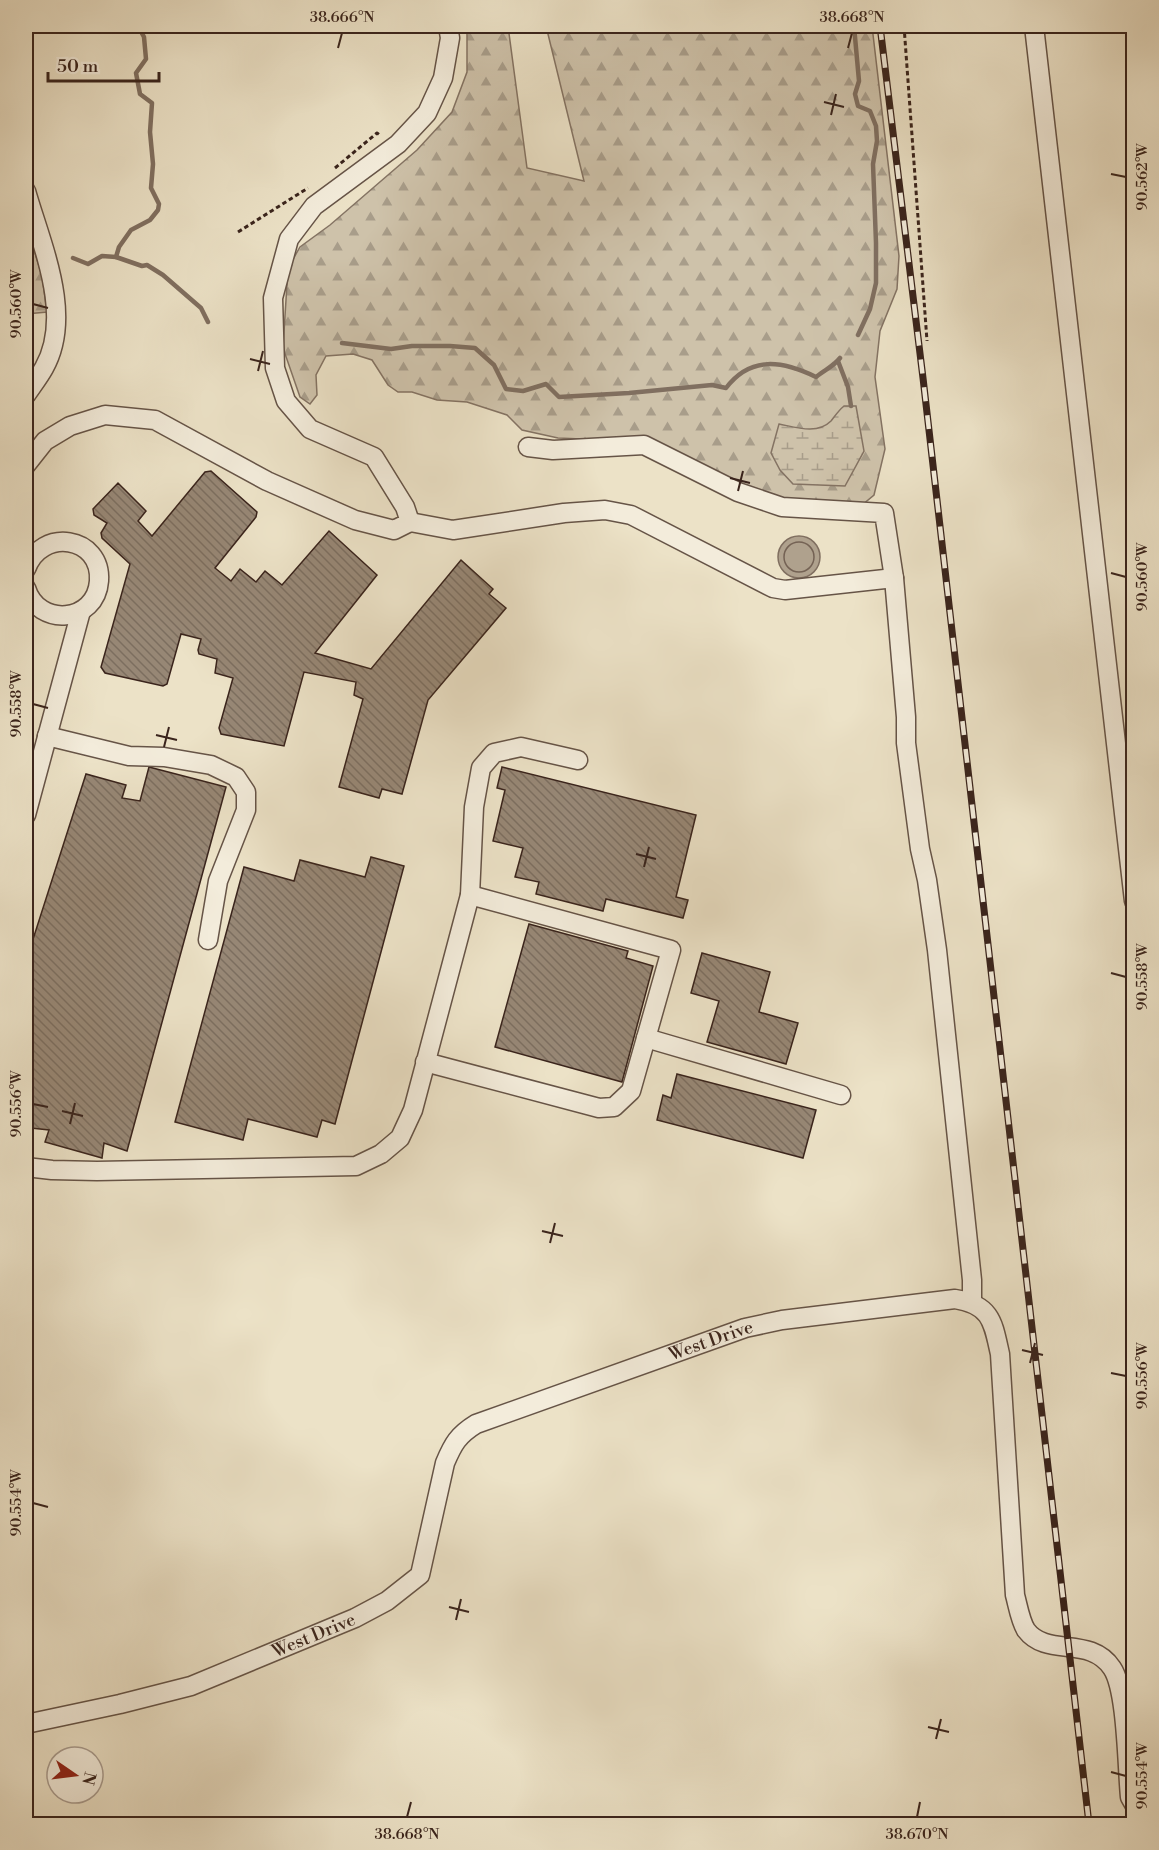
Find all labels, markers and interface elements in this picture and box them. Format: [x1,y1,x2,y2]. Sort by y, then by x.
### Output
text: 38.666°N [310,8,374,27]
text: 38.668°N [820,8,884,27]
scale bar [48,45,159,83]
text: 50 m [57,55,99,78]
text: 90.562°W [1133,143,1152,211]
text: 90.560°W [7,269,26,338]
text: 90.560°W [1133,542,1152,611]
text: 90.558°W [7,670,26,738]
text: 90.558°W [1133,943,1152,1011]
text: 90.556°W [7,1070,26,1138]
street label: West Drive [664,1316,755,1367]
text: 90.556°W [1133,1342,1152,1410]
text: 90.554°W [7,1469,26,1537]
street label: West Drive [268,1608,359,1664]
text: 90.554°W [1133,1742,1152,1810]
north arrow [45,1745,105,1805]
text: N [77,1770,100,1787]
text: 38.668°N [375,1825,439,1844]
text: 38.670°N [886,1825,948,1844]

